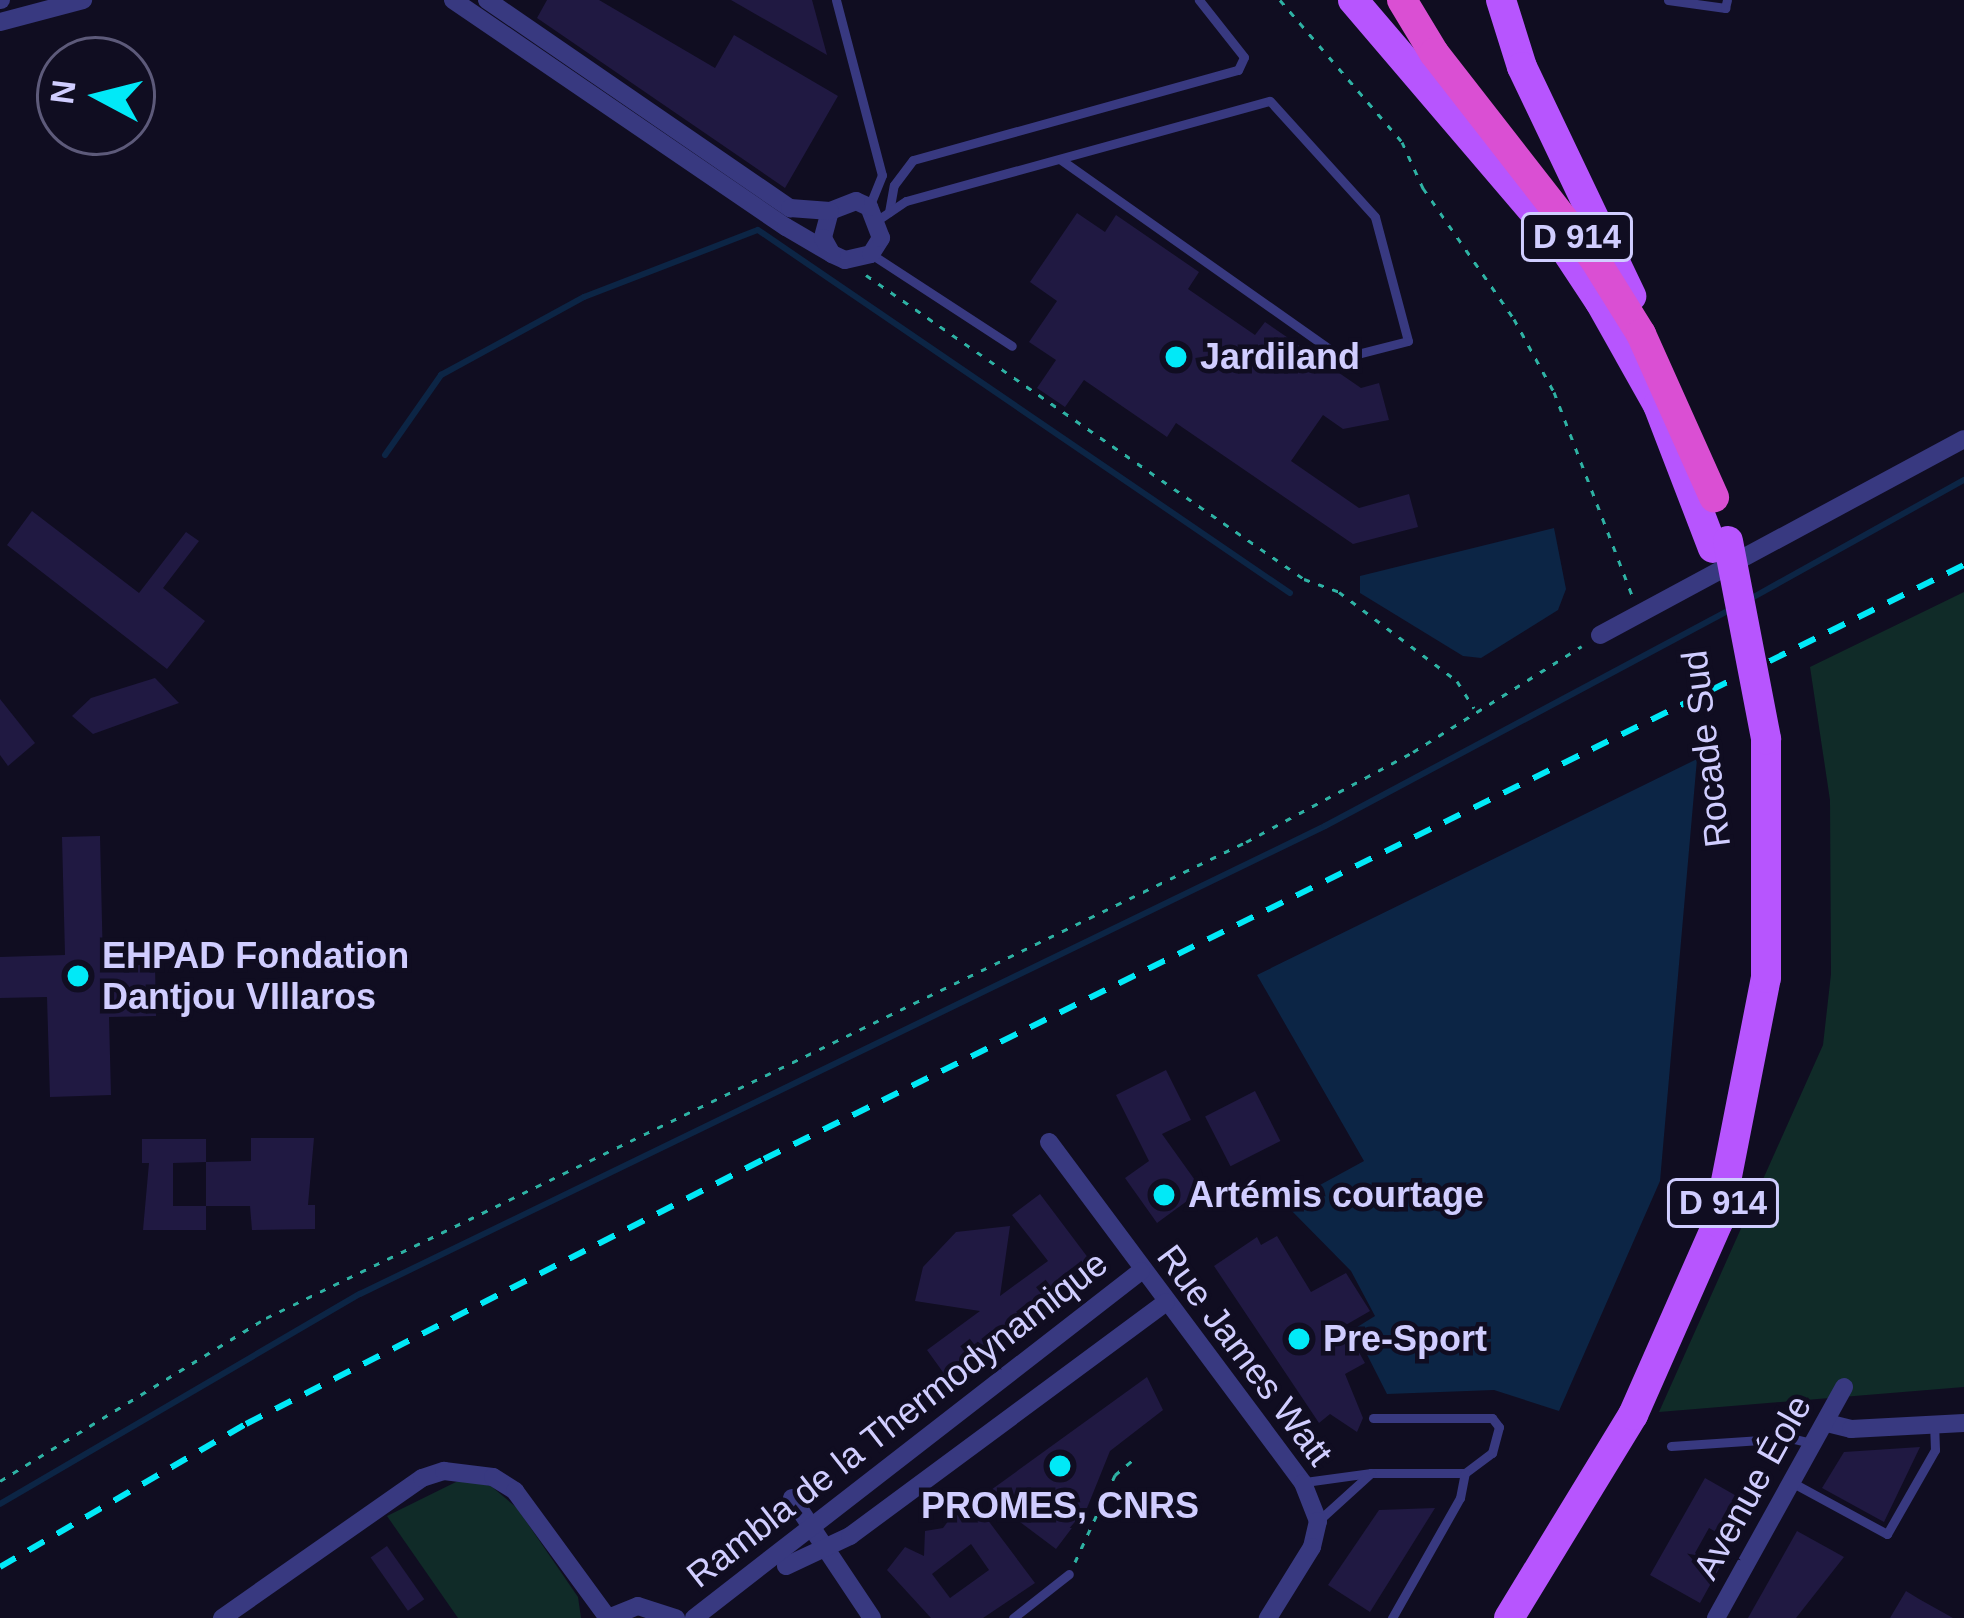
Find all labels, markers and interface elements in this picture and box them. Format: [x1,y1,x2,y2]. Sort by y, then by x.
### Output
north arrow [36,36,156,156]
text: N [43,78,83,106]
road number: D 914 [1520,210,1634,264]
place label: Jardiland [1200,335,1360,379]
marker: Jardiland [1163,344,1189,370]
street label: Rocade Sud [1672,648,1740,850]
place label: EHPAD Fondation Dantjou VIllaros [102,933,409,1018]
marker: EHPAD Fondation Dantjou VIllaros [65,963,91,989]
place label: Artémis courtage [1188,1173,1484,1217]
road number: D 914 [1666,1176,1780,1230]
marker: Artémis courtage [1151,1182,1177,1208]
street label: Rue James Watt [1148,1236,1342,1474]
street label: Rambla de la Thermodynamique [678,1241,1116,1597]
place label: Pre-Sport [1323,1317,1487,1361]
marker: Pre-Sport [1286,1326,1312,1352]
street label: Avenue Éole [1684,1388,1820,1586]
marker: PROMES, CNRS [1047,1453,1073,1479]
place label: PROMES, CNRS [921,1484,1199,1528]

